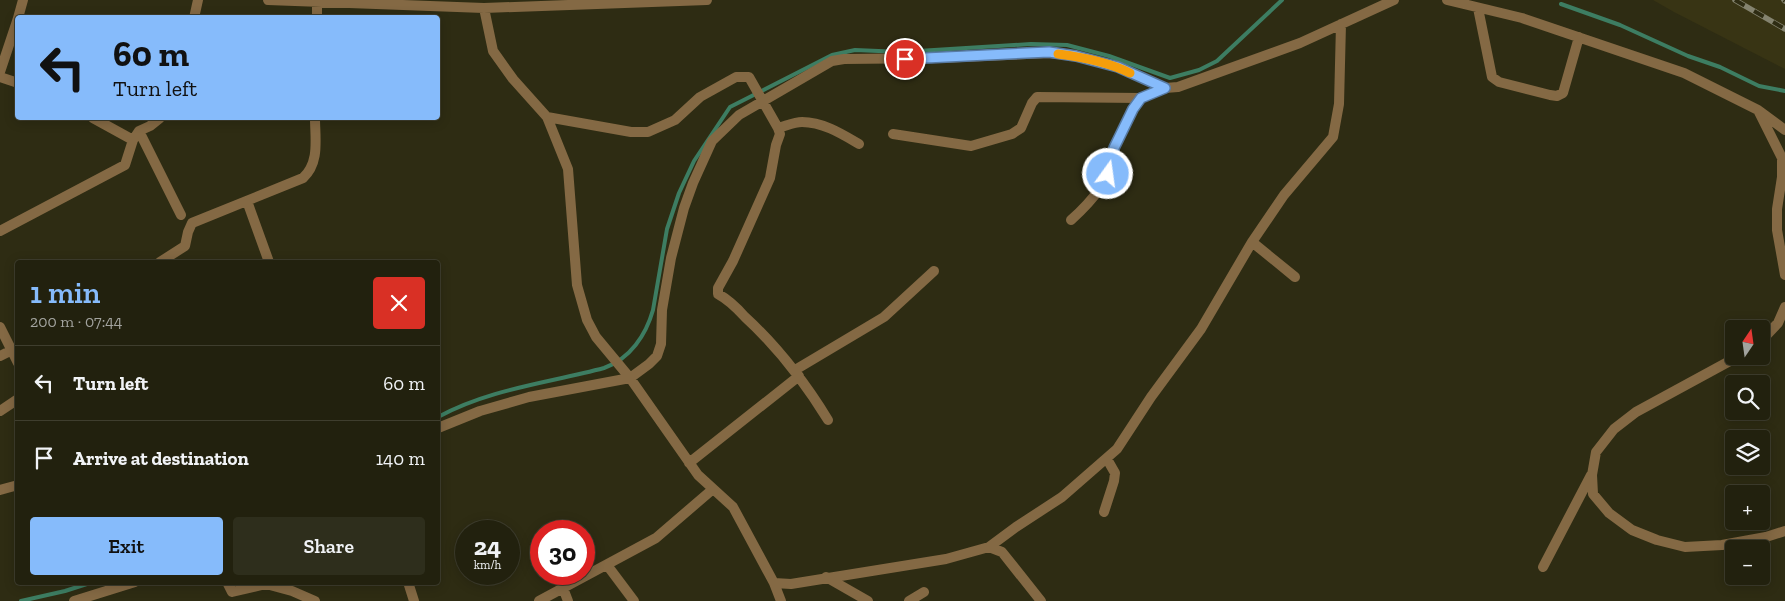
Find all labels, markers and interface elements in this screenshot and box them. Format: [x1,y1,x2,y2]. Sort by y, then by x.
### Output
text: 60 m [113,33,189,75]
icon: left [30,35,95,100]
pin [884,38,926,80]
icon: arrive [891,45,919,73]
text: Turn left [113,75,197,102]
position arrow [1081,147,1133,199]
text: 1 min [30,275,100,311]
button: close [373,277,425,329]
text: 200 m · 07:44 [30,312,122,331]
north arrow [1725,320,1770,365]
map controls [1725,320,1770,585]
icon: left [30,369,58,397]
text: Turn left [73,372,148,395]
text: 60 m [383,372,425,395]
button: search [1725,375,1770,420]
button: layers [1725,430,1770,475]
icon: arrive [30,444,58,472]
text: Arrive at destination [73,447,249,470]
text: 140 m [376,447,425,470]
button: + [1725,485,1770,530]
button: Exit [30,517,223,575]
button: Share [233,517,425,575]
speed limit sign: 30 [530,520,595,585]
text: 24 [474,531,501,561]
button: − [1725,540,1770,585]
text: km/h [474,558,501,572]

